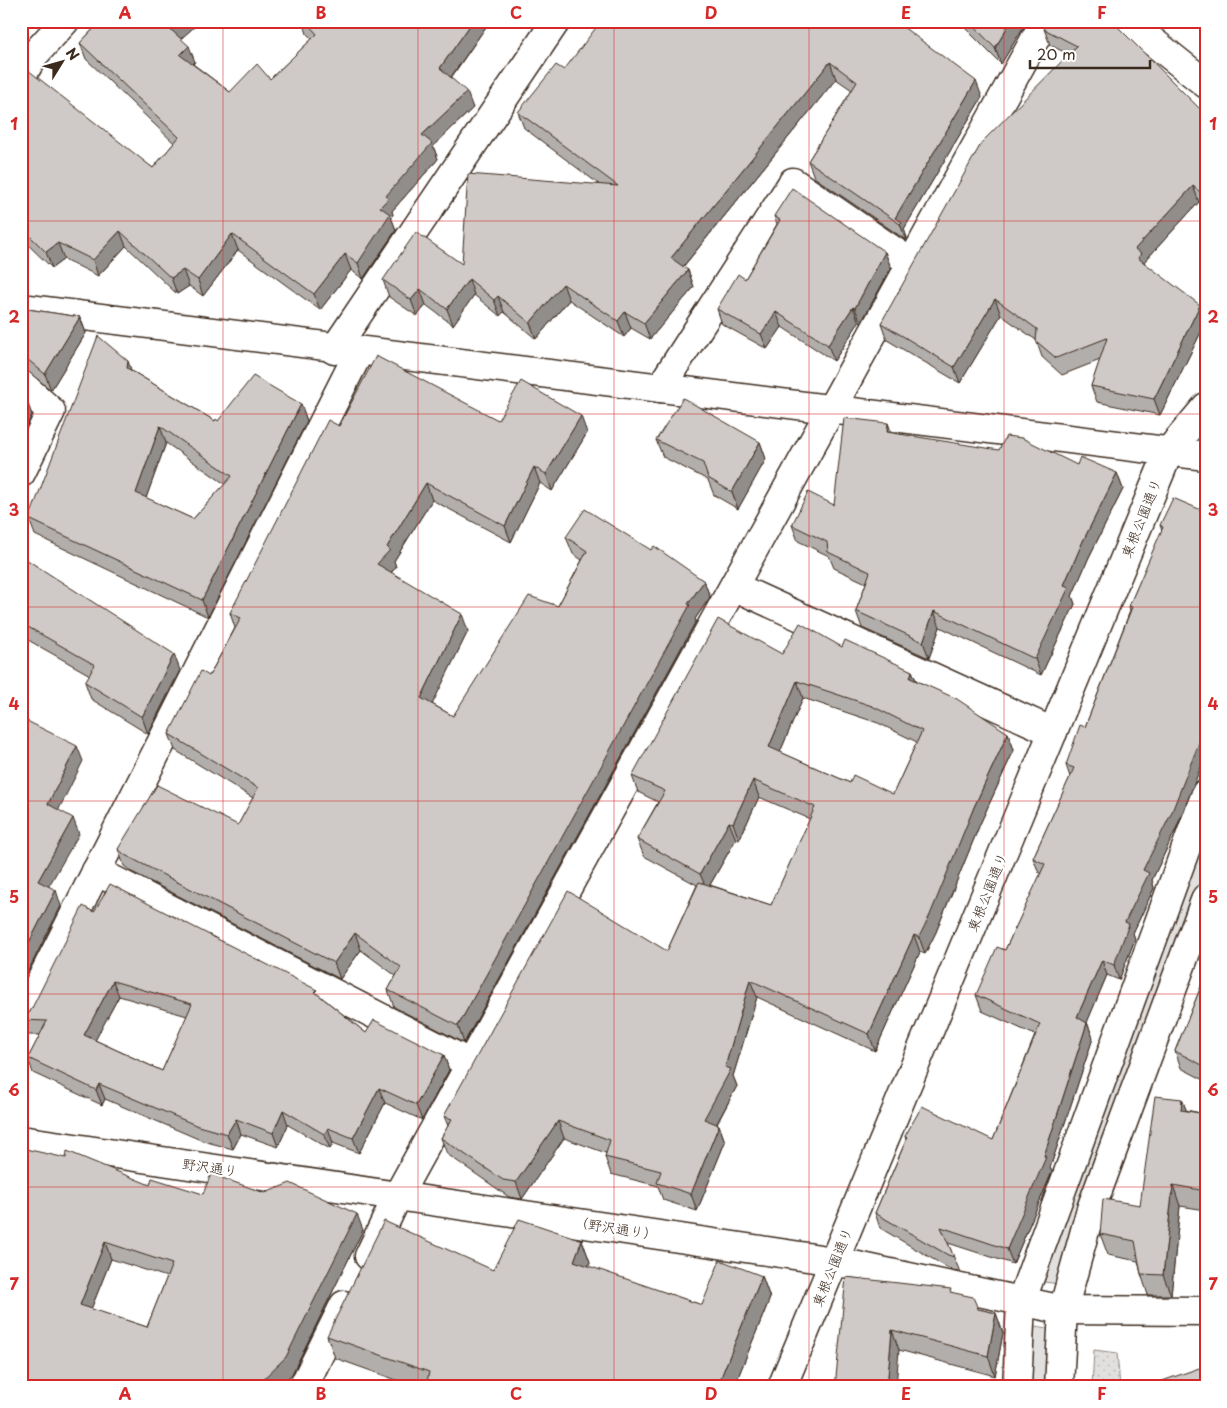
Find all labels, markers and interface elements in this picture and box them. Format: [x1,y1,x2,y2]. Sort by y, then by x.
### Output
text: A [119,0,132,24]
text: B [316,0,327,24]
text: C [510,0,522,24]
text: D [705,0,717,24]
text: E [901,0,911,24]
text: F [1097,0,1107,24]
north arrow [38,38,88,88]
scale bar [1030,38,1150,70]
text: 20 m [1037,42,1076,65]
text: N [61,43,85,65]
text: 1 [10,111,18,135]
text: 1 [1209,111,1217,135]
text: 2 [8,304,20,328]
text: 2 [1207,304,1219,328]
street label: 東根公園通り [1116,475,1166,561]
text: 3 [9,497,19,521]
text: 3 [1208,497,1218,521]
text: 4 [9,691,20,715]
text: 4 [1208,691,1219,715]
street label: 東根公園通り [962,849,1012,935]
text: 5 [9,884,19,908]
text: 5 [1208,884,1218,908]
text: 6 [8,1077,20,1101]
text: 6 [1207,1077,1219,1101]
street label: 野沢通り [181,1153,239,1181]
street label: （野沢通り） [573,1211,659,1245]
street label: 東根公園通り [807,1224,857,1310]
text: 7 [9,1271,19,1295]
text: 7 [1208,1271,1218,1295]
text: A [119,1381,132,1405]
text: B [316,1381,327,1405]
text: C [510,1381,522,1405]
text: D [705,1381,717,1405]
text: E [901,1381,911,1405]
text: F [1097,1381,1107,1405]

